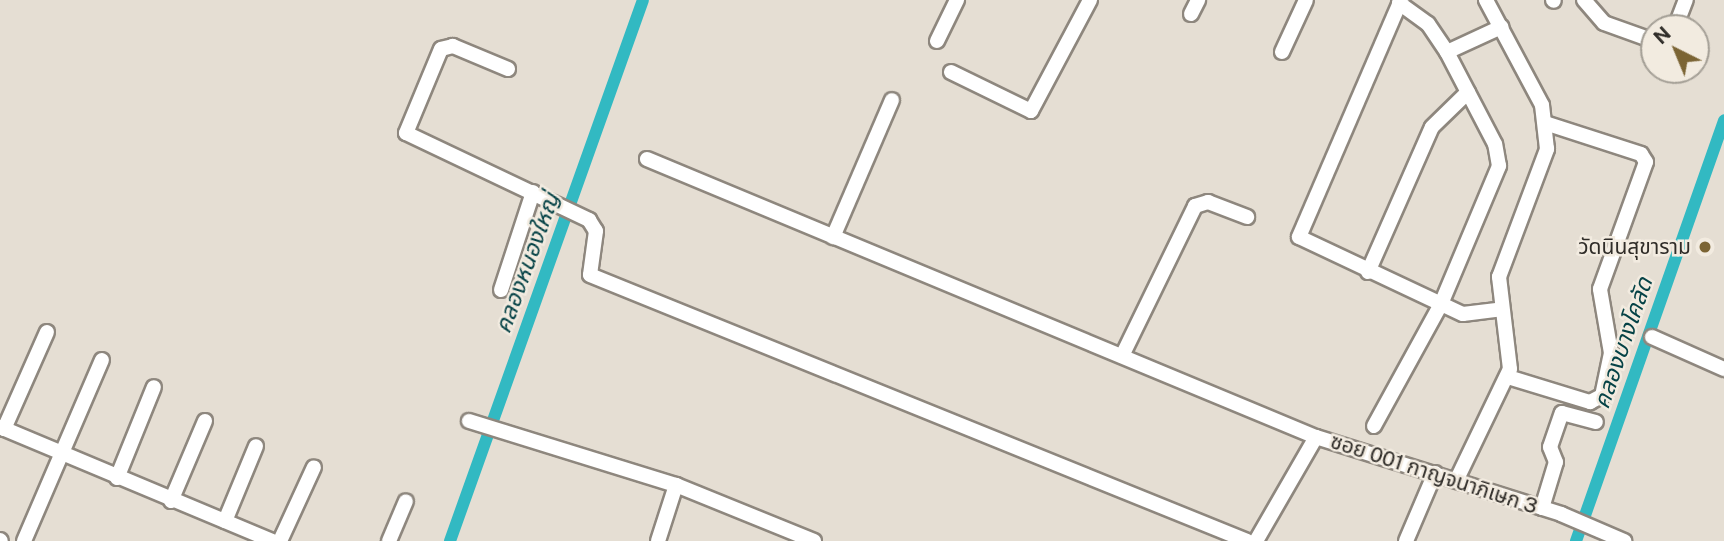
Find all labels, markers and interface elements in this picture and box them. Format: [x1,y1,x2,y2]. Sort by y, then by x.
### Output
north arrow [1640,14,1710,84]
text: N [1649,22,1675,48]
water label: คลองหนองใหญ่ [489,189,565,337]
place label: วัดนินสุขาราม [1578,234,1691,260]
marker: วัดนินสุขาราม [1697,239,1713,255]
water label: คลองบางโคลัด [1588,274,1658,412]
street label: ซอย 001 กาญจนาภิเษก 3 [1327,429,1541,519]

